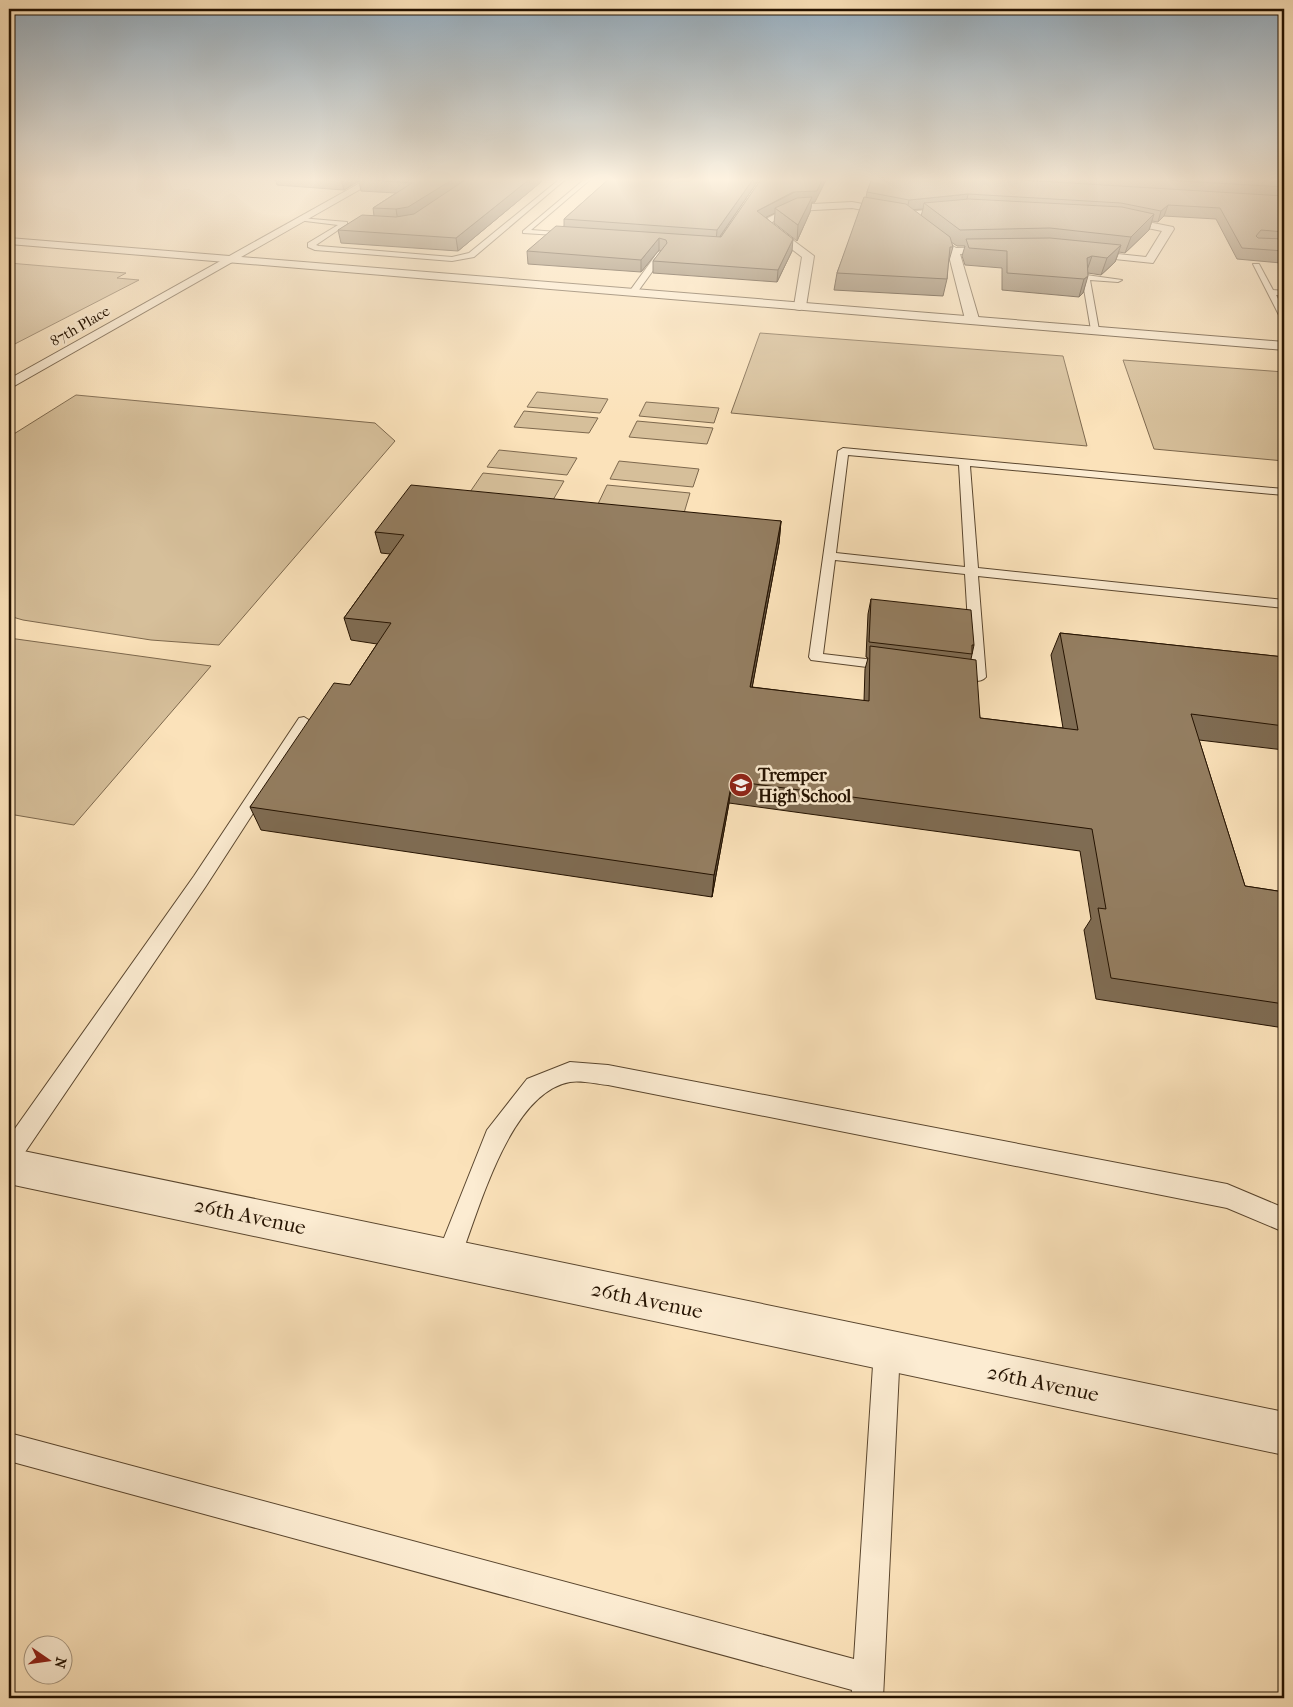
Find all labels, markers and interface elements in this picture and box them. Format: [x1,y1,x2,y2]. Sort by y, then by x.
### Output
street label: 87th Place [47,301,114,350]
place label: Tremper High School [757,765,852,807]
school or university icon: Tremper High School [728,772,754,798]
street label: 26th Avenue [192,1192,308,1240]
street label: 26th Avenue [589,1276,705,1324]
street label: 26th Avenue [985,1359,1101,1407]
north arrow [22,1634,72,1684]
text: N [51,1656,70,1670]

